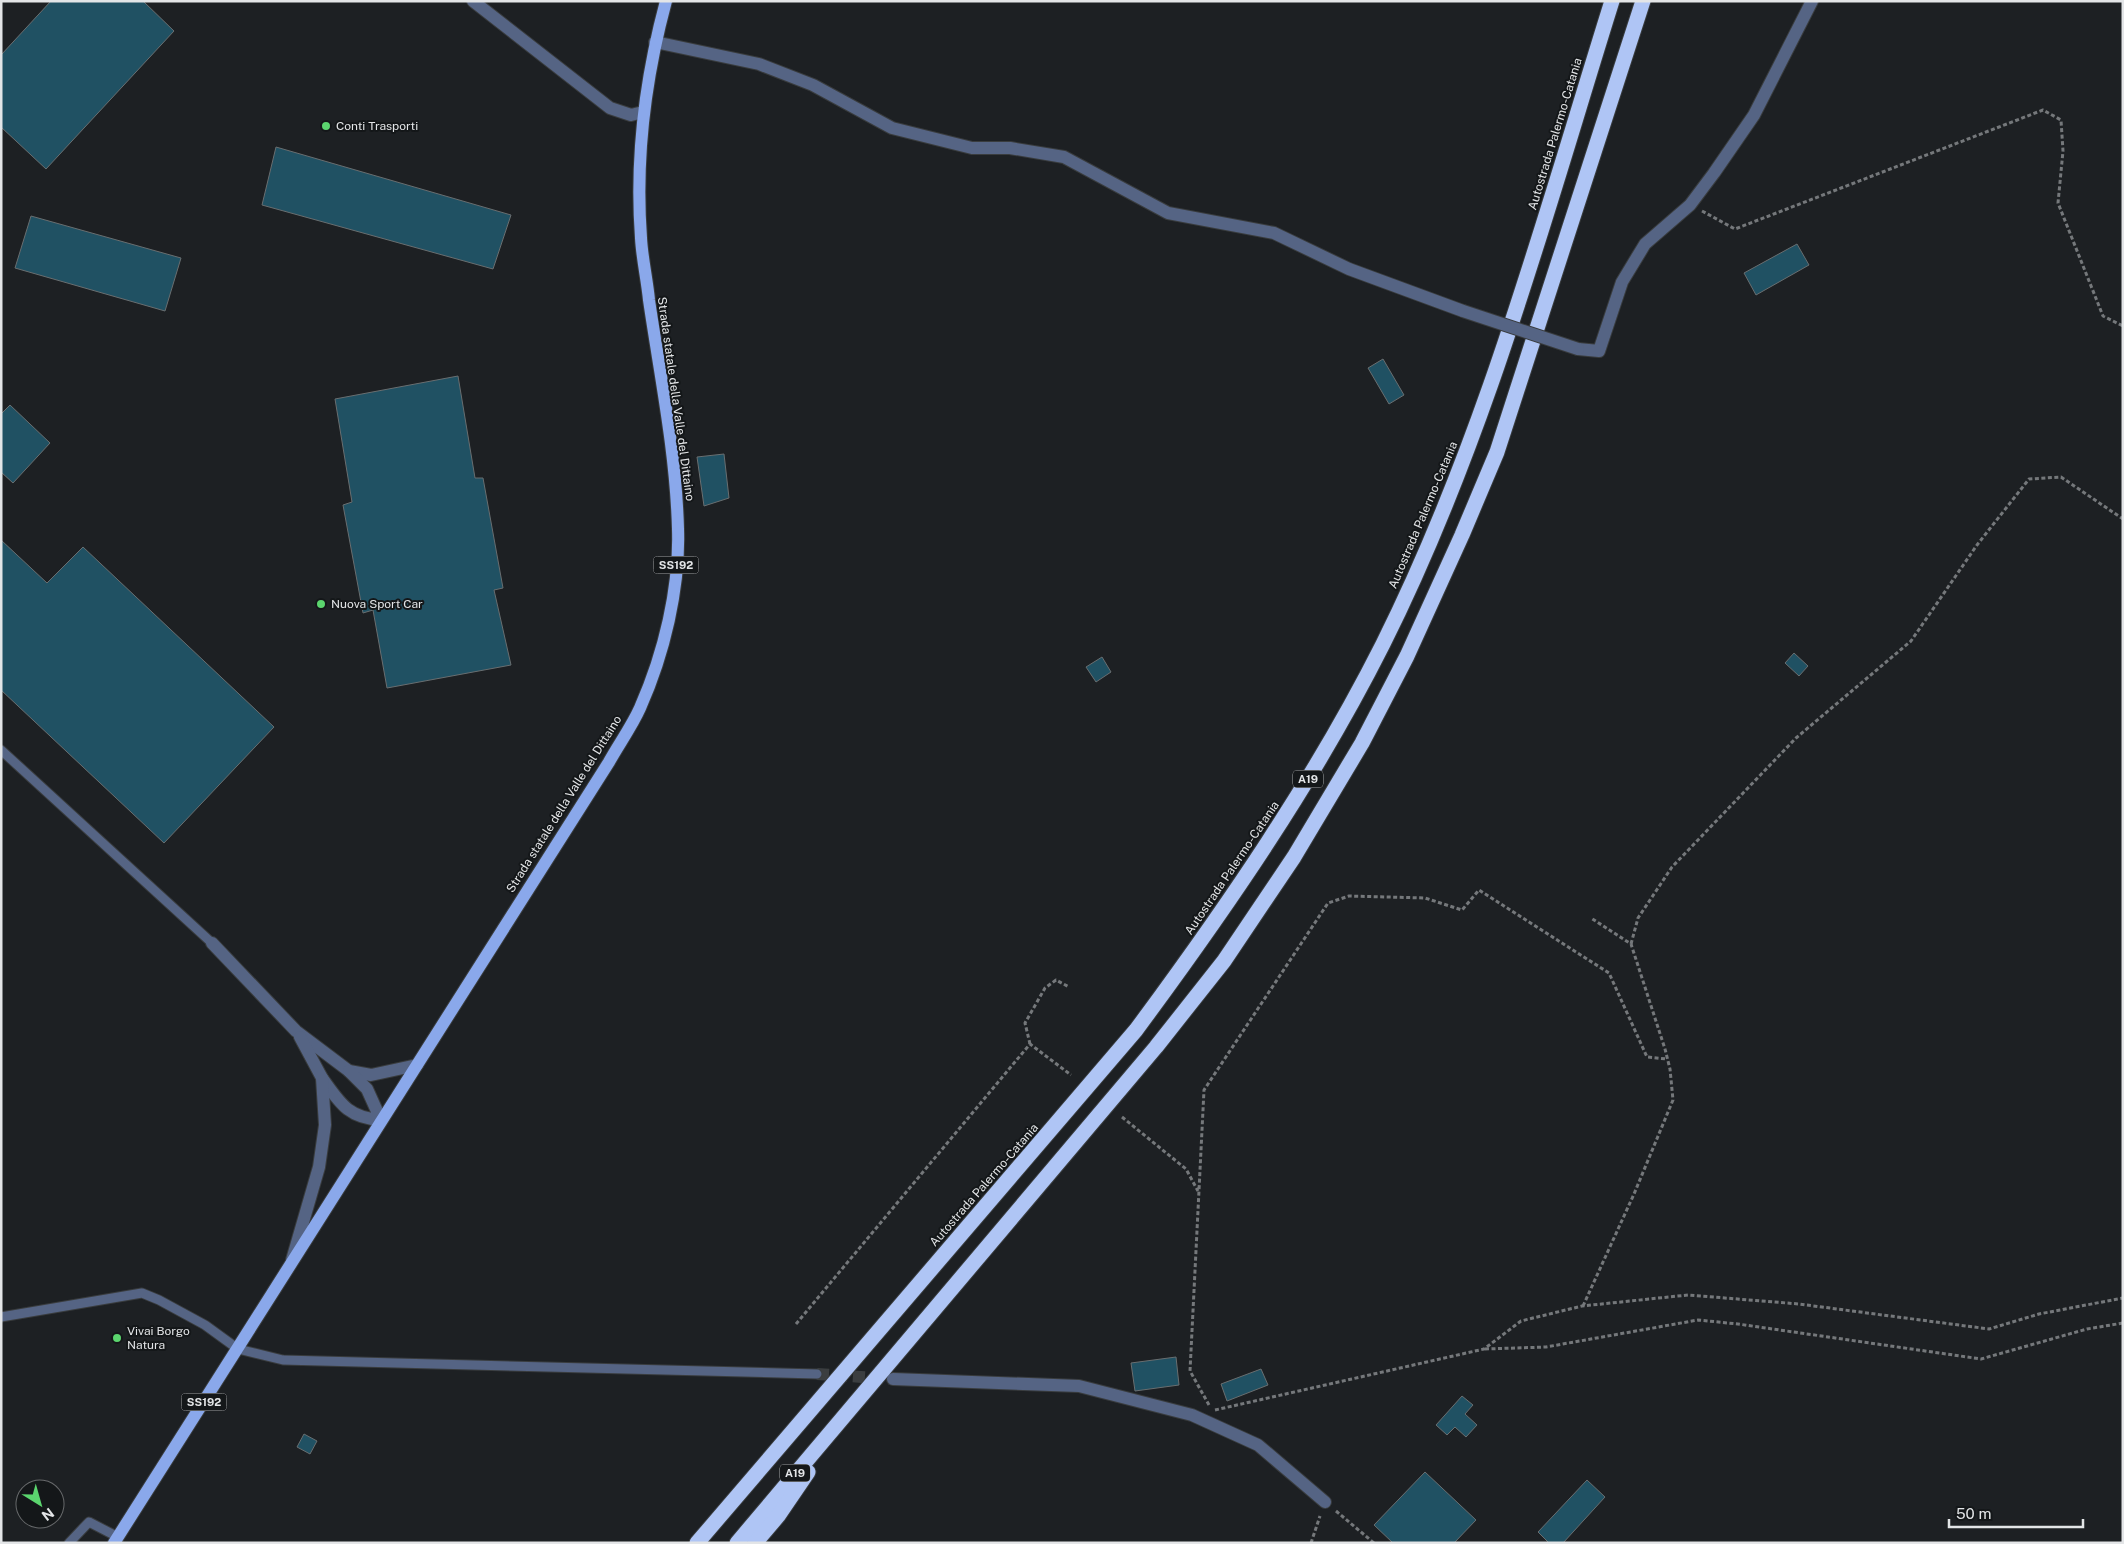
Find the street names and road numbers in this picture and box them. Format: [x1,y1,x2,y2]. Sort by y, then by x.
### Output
street label: Autostrada Palermo-Catania [1525,56,1585,212]
street label: Strada statale della Valle del Dittaino [655,296,697,502]
street label: Autostrada Palermo-Catania [1386,439,1460,591]
road number: SS192 [654,556,698,574]
street label: Strada statale della Valle del Dittaino [504,713,625,895]
road number: A19 [1293,771,1323,788]
street label: Autostrada Palermo-Catania [1182,799,1282,937]
street label: Autostrada Palermo-Catania [927,1121,1041,1249]
road number: SS192 [182,1394,226,1410]
road number: A19 [780,1465,810,1482]

